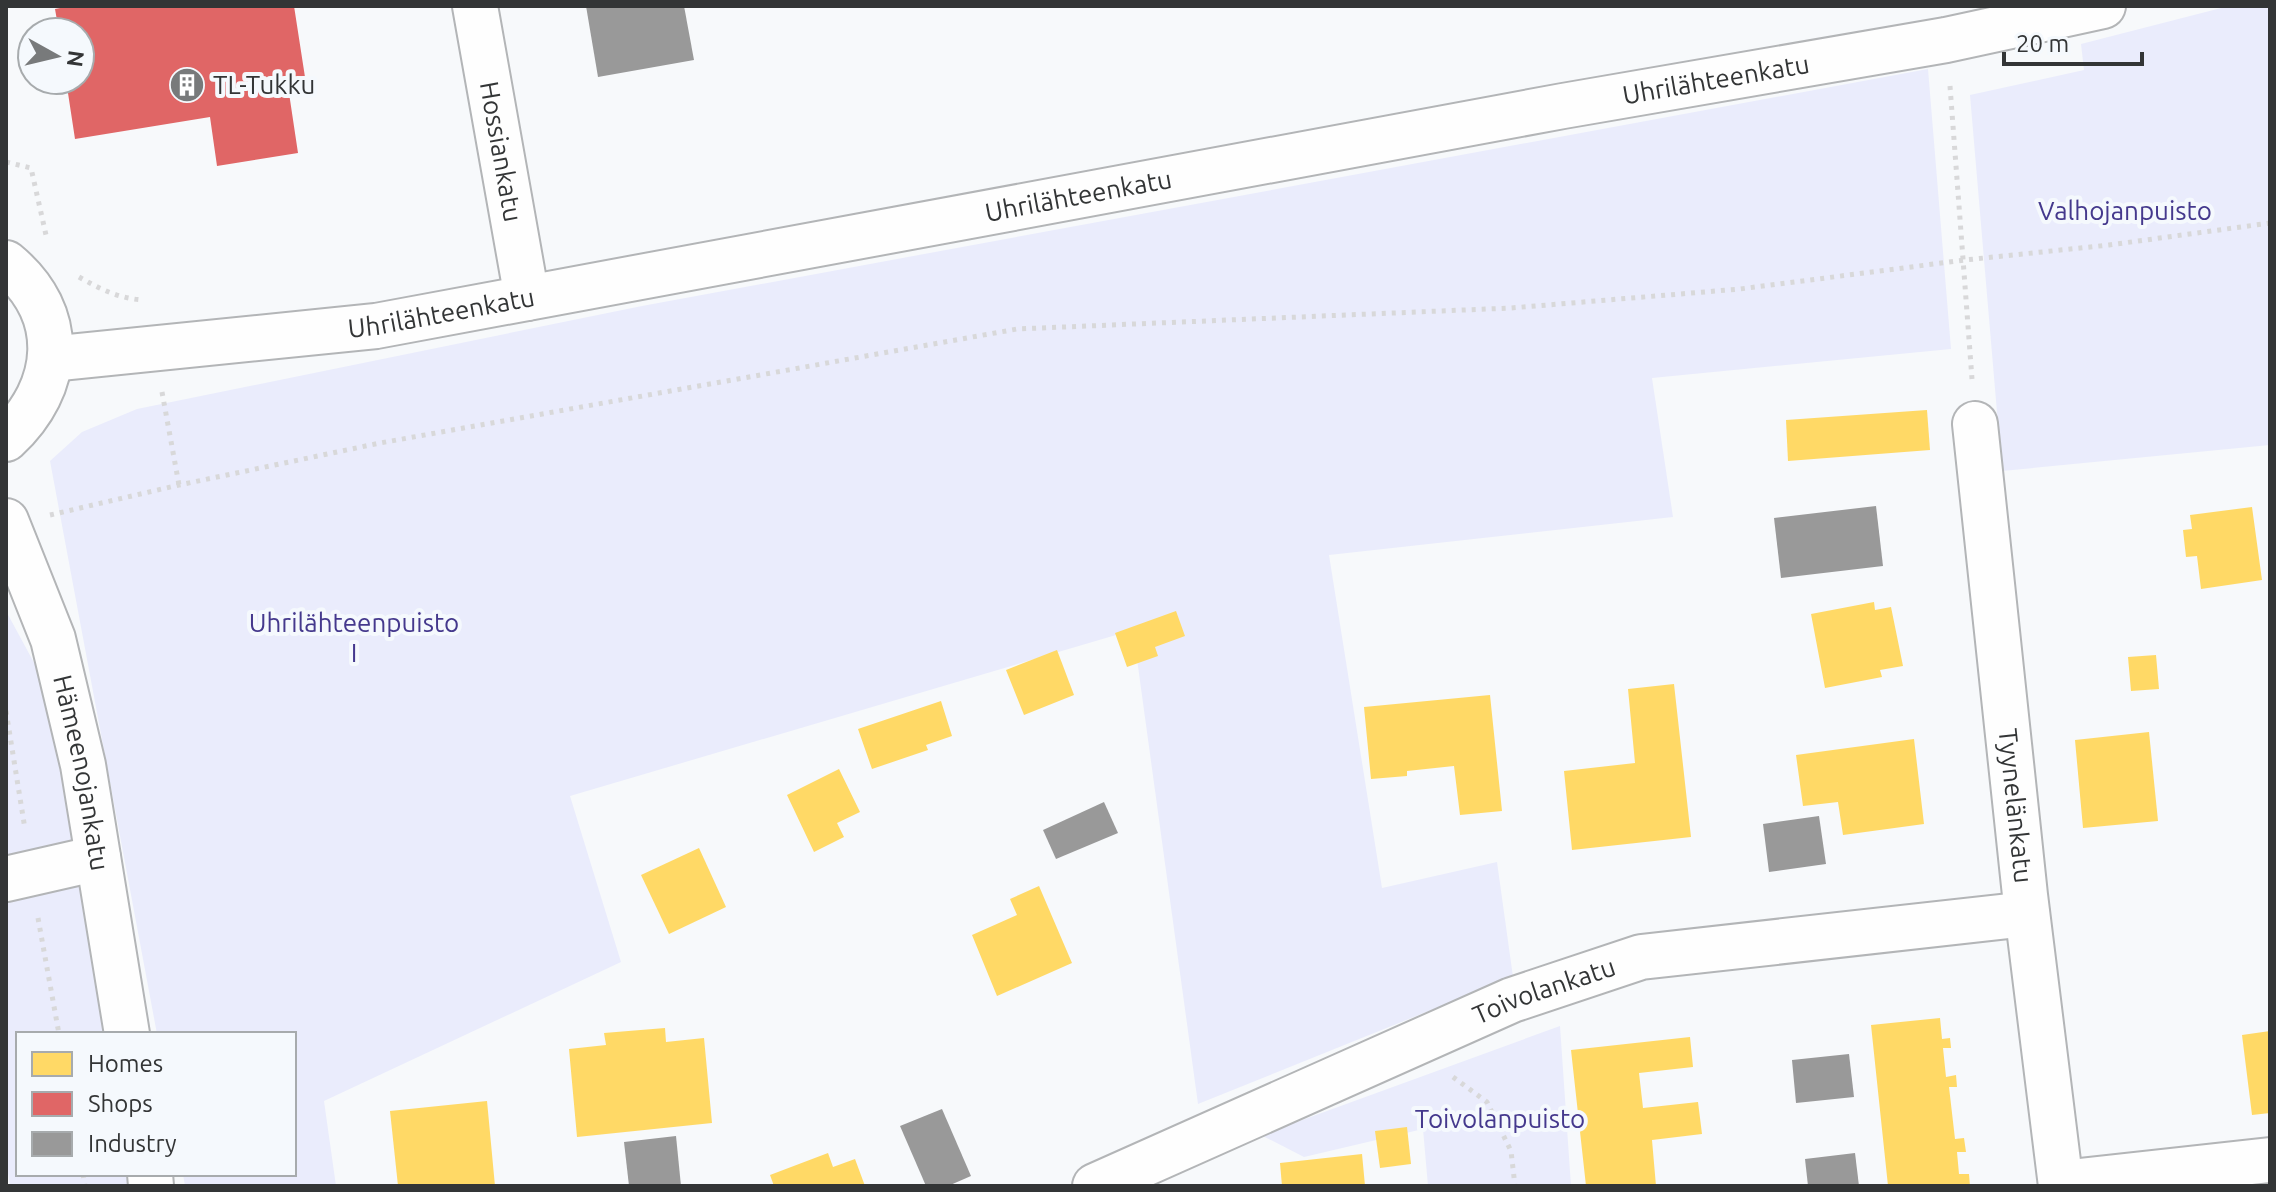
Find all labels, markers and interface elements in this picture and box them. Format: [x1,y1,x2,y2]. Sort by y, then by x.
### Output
north arrow [16,16,96,96]
scale bar [2004,16,2142,66]
text: 20 m [2016,30,2069,57]
text: N [63,49,90,69]
street label: Uhrilähteenkatu [1620,49,1811,110]
building icon: TL-Tukku [168,66,206,104]
place label: TL-Tukku [213,70,315,99]
street label: Hossiankatu [475,79,528,224]
street label: Uhrilähteenkatu [983,164,1174,227]
park label: Valhojanpuisto [2038,196,2212,225]
street label: Uhrilähteenkatu [346,282,537,343]
park label: Uhrilähteenpuisto I [249,608,459,667]
street label: Hämeenojankatu [48,672,115,873]
street label: Tyynelänkatu [1993,727,2039,885]
street label: Toivolankatu [1468,952,1619,1030]
legend [16,1032,296,1176]
text: Homes [88,1050,163,1077]
text: Shops [88,1090,153,1117]
park label: Toivolanpuisto [1415,1104,1585,1133]
text: Industry [88,1130,177,1157]

